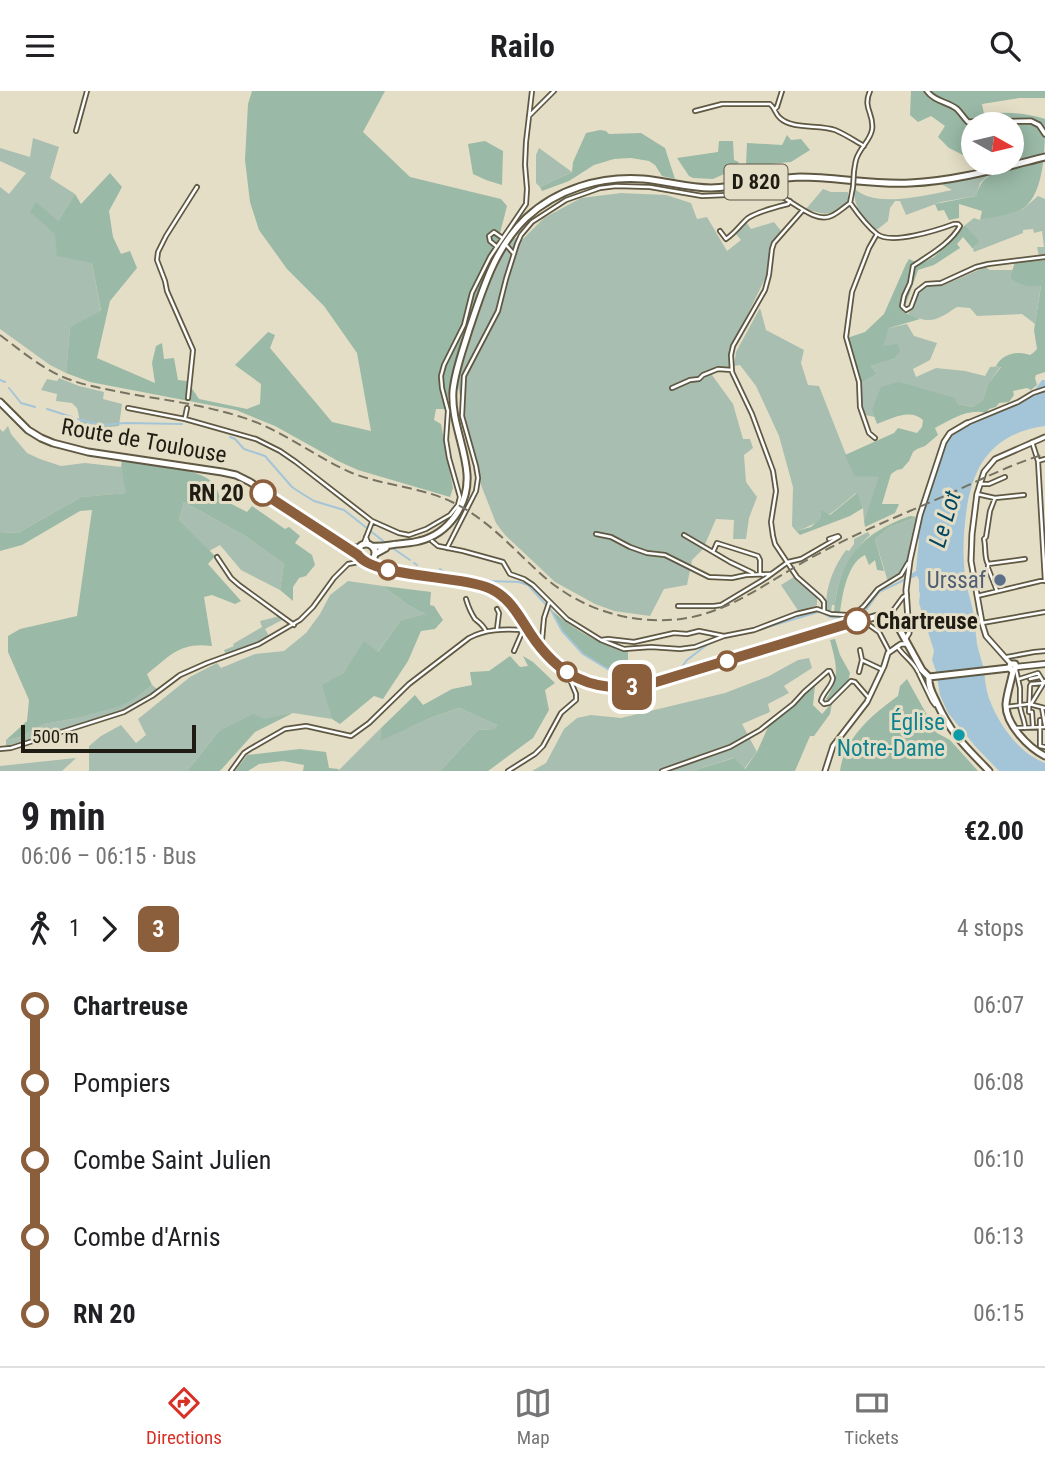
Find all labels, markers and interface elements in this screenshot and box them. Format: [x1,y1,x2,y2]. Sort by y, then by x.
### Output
icon: menu [21,27,59,65]
text: Railo [490,27,555,65]
icon: search [986,27,1024,65]
north arrow [961,112,1024,175]
map controls [961,112,1024,175]
road number: D 820 [724,165,788,199]
street label: Route de Toulouse [59,413,229,469]
place label: RN 20 [189,480,244,507]
marker: RN 20 [250,480,276,506]
water label: Le Lot [923,488,967,550]
unlabelled marker [378,560,398,580]
place label: Urssaf [927,567,987,594]
marker: Urssaf [992,572,1008,588]
marker: Chartreuse [844,608,870,634]
place label: Chartreuse [876,608,978,635]
unlabelled marker [717,651,737,671]
unlabelled marker [557,662,577,682]
line badge: 3 [609,664,655,710]
text: 3 [626,673,638,701]
place label: Église Notre-Dame [837,708,945,762]
scale bar [21,722,196,754]
text: 500 m [32,725,79,748]
marker: Église Notre-Dame [951,727,967,743]
text: 9 min [21,795,105,839]
text: €2.00 [964,816,1024,846]
text: 06:06 – 06:15 · Bus [21,843,197,870]
icon: walk [21,910,59,948]
icon: forward [90,910,128,948]
text: 1 [69,915,80,942]
text: 3 [152,915,165,943]
text: 4 stops [957,915,1024,942]
text: Chartreuse [73,991,188,1021]
text: 06:07 [973,992,1024,1019]
text: Pompiers [73,1068,171,1098]
text: 06:08 [973,1069,1024,1096]
text: Combe Saint Julien [73,1145,271,1175]
text: 06:10 [973,1146,1024,1173]
text: Combe d'Arnis [73,1222,221,1252]
text: 06:13 [973,1223,1024,1250]
text: RN 20 [73,1299,136,1329]
text: 06:15 [973,1300,1024,1327]
tab: Directions [146,1384,222,1449]
tab: Map [514,1384,552,1449]
tab: Tickets [844,1384,899,1449]

